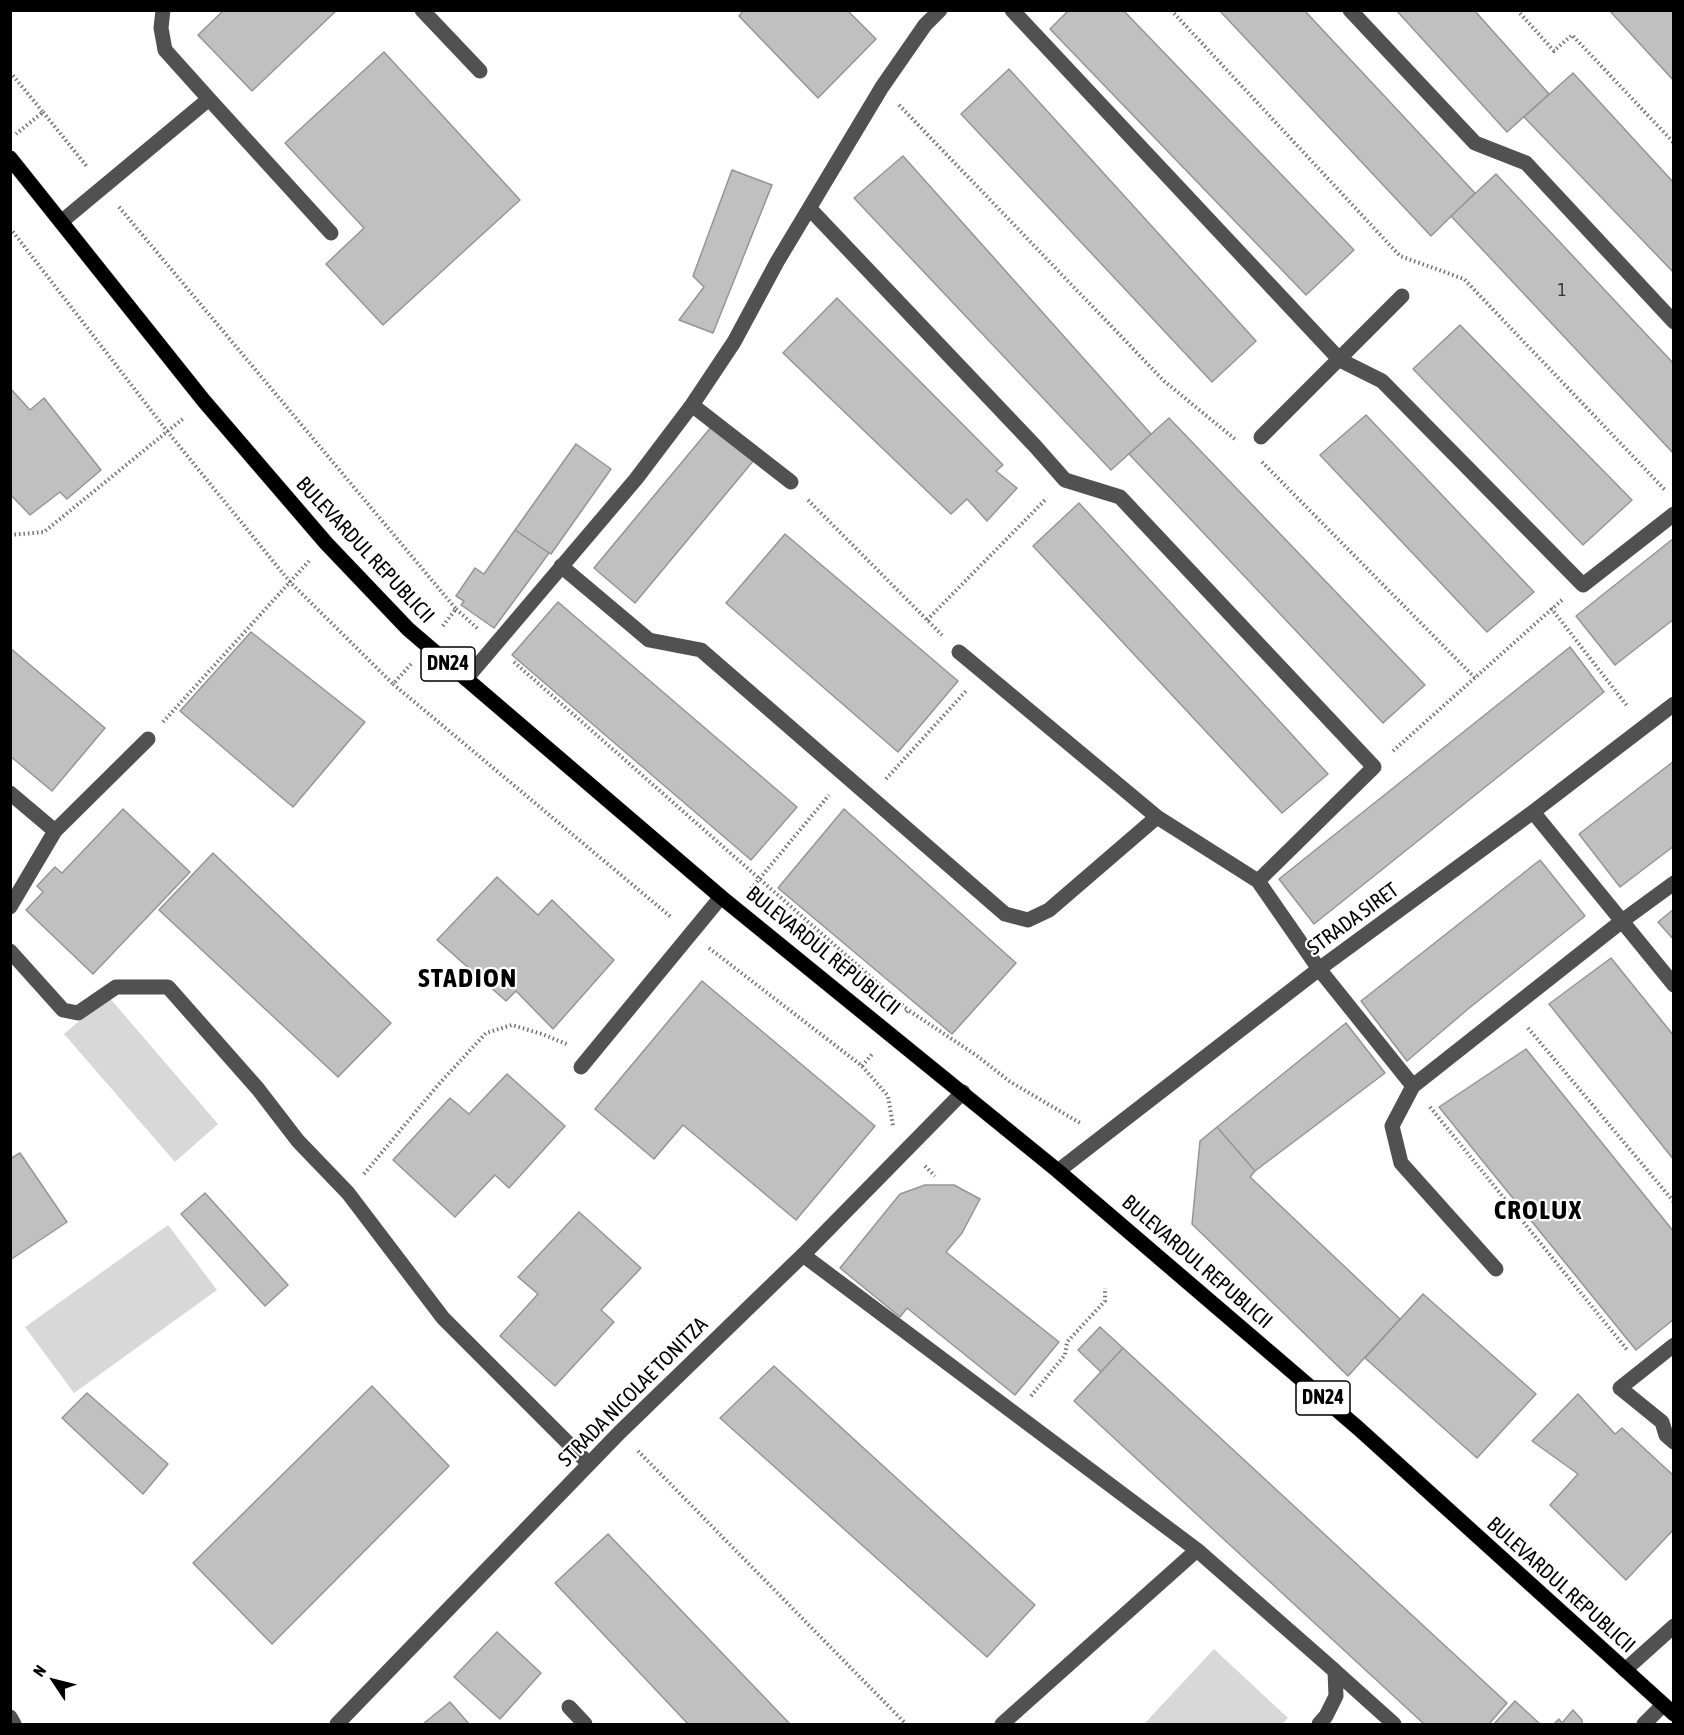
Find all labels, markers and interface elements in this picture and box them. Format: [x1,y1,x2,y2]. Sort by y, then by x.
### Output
house number: 1 [1558,279,1566,301]
street label: BULEVARDUL REPUBLICII [291,472,439,628]
road number: DN24 [421,647,475,681]
street label: STRADA SIRET [1302,877,1404,961]
street label: BULEVARDUL REPUBLICII [741,881,905,1021]
district label: STADION [418,962,518,994]
street label: BULEVARDUL REPUBLICII [1117,1190,1277,1334]
district label: CROLUX [1494,1194,1582,1226]
street label: STRADA NICOLAE TONITZA [553,1312,713,1472]
road number: DN24 [1296,1381,1350,1415]
street label: BULEVARDUL REPUBLICII [1482,1512,1640,1658]
north arrow [24,1651,84,1711]
text: N [29,1662,49,1680]

